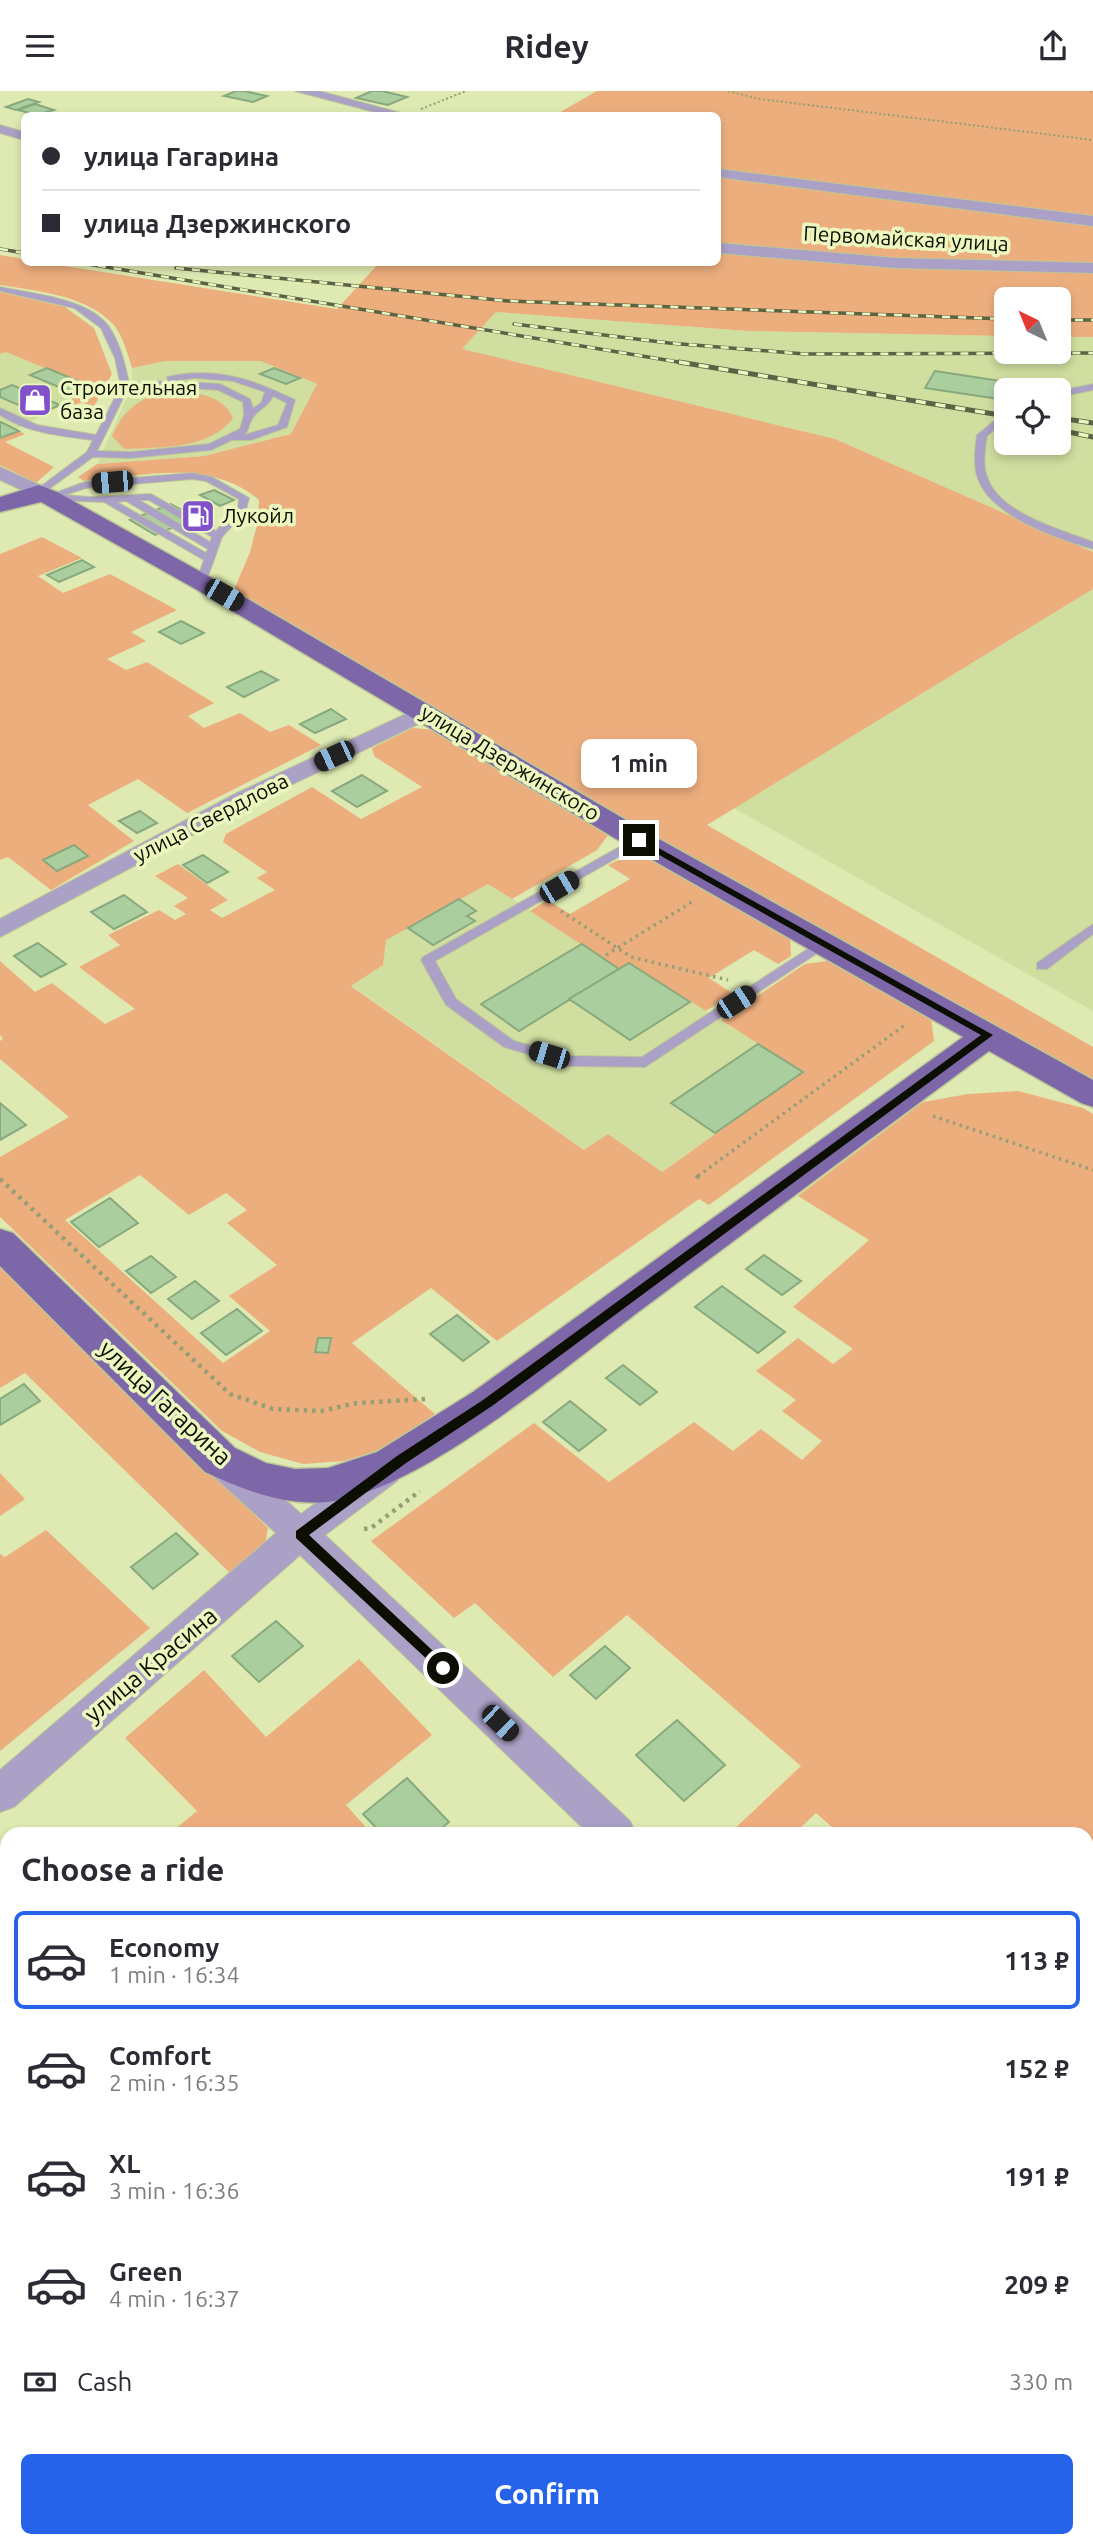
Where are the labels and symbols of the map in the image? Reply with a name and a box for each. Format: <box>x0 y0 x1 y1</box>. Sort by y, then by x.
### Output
street label: Первомайская улица <box>803 221 1009 255</box>
north arrow <box>994 287 1071 364</box>
place label: Строительная база <box>60 375 197 423</box>
shop icon: Строительная база <box>16 381 54 419</box>
car <box>91 470 134 494</box>
fuel station icon: Лукойл <box>179 497 217 535</box>
place label: Лукойл <box>222 503 294 527</box>
car <box>201 575 248 615</box>
street label: улица Дзержинского <box>417 699 604 825</box>
car <box>311 738 358 774</box>
callout: 1 min <box>581 739 697 787</box>
street label: улица Свердлова <box>129 768 292 866</box>
route end <box>623 824 655 856</box>
car <box>536 867 583 907</box>
car <box>713 982 760 1022</box>
car <box>526 1039 573 1071</box>
street label: улица Гагарина <box>94 1335 237 1470</box>
street label: улица Красина <box>79 1602 222 1728</box>
route start <box>427 1652 459 1684</box>
car <box>478 1701 523 1745</box>

